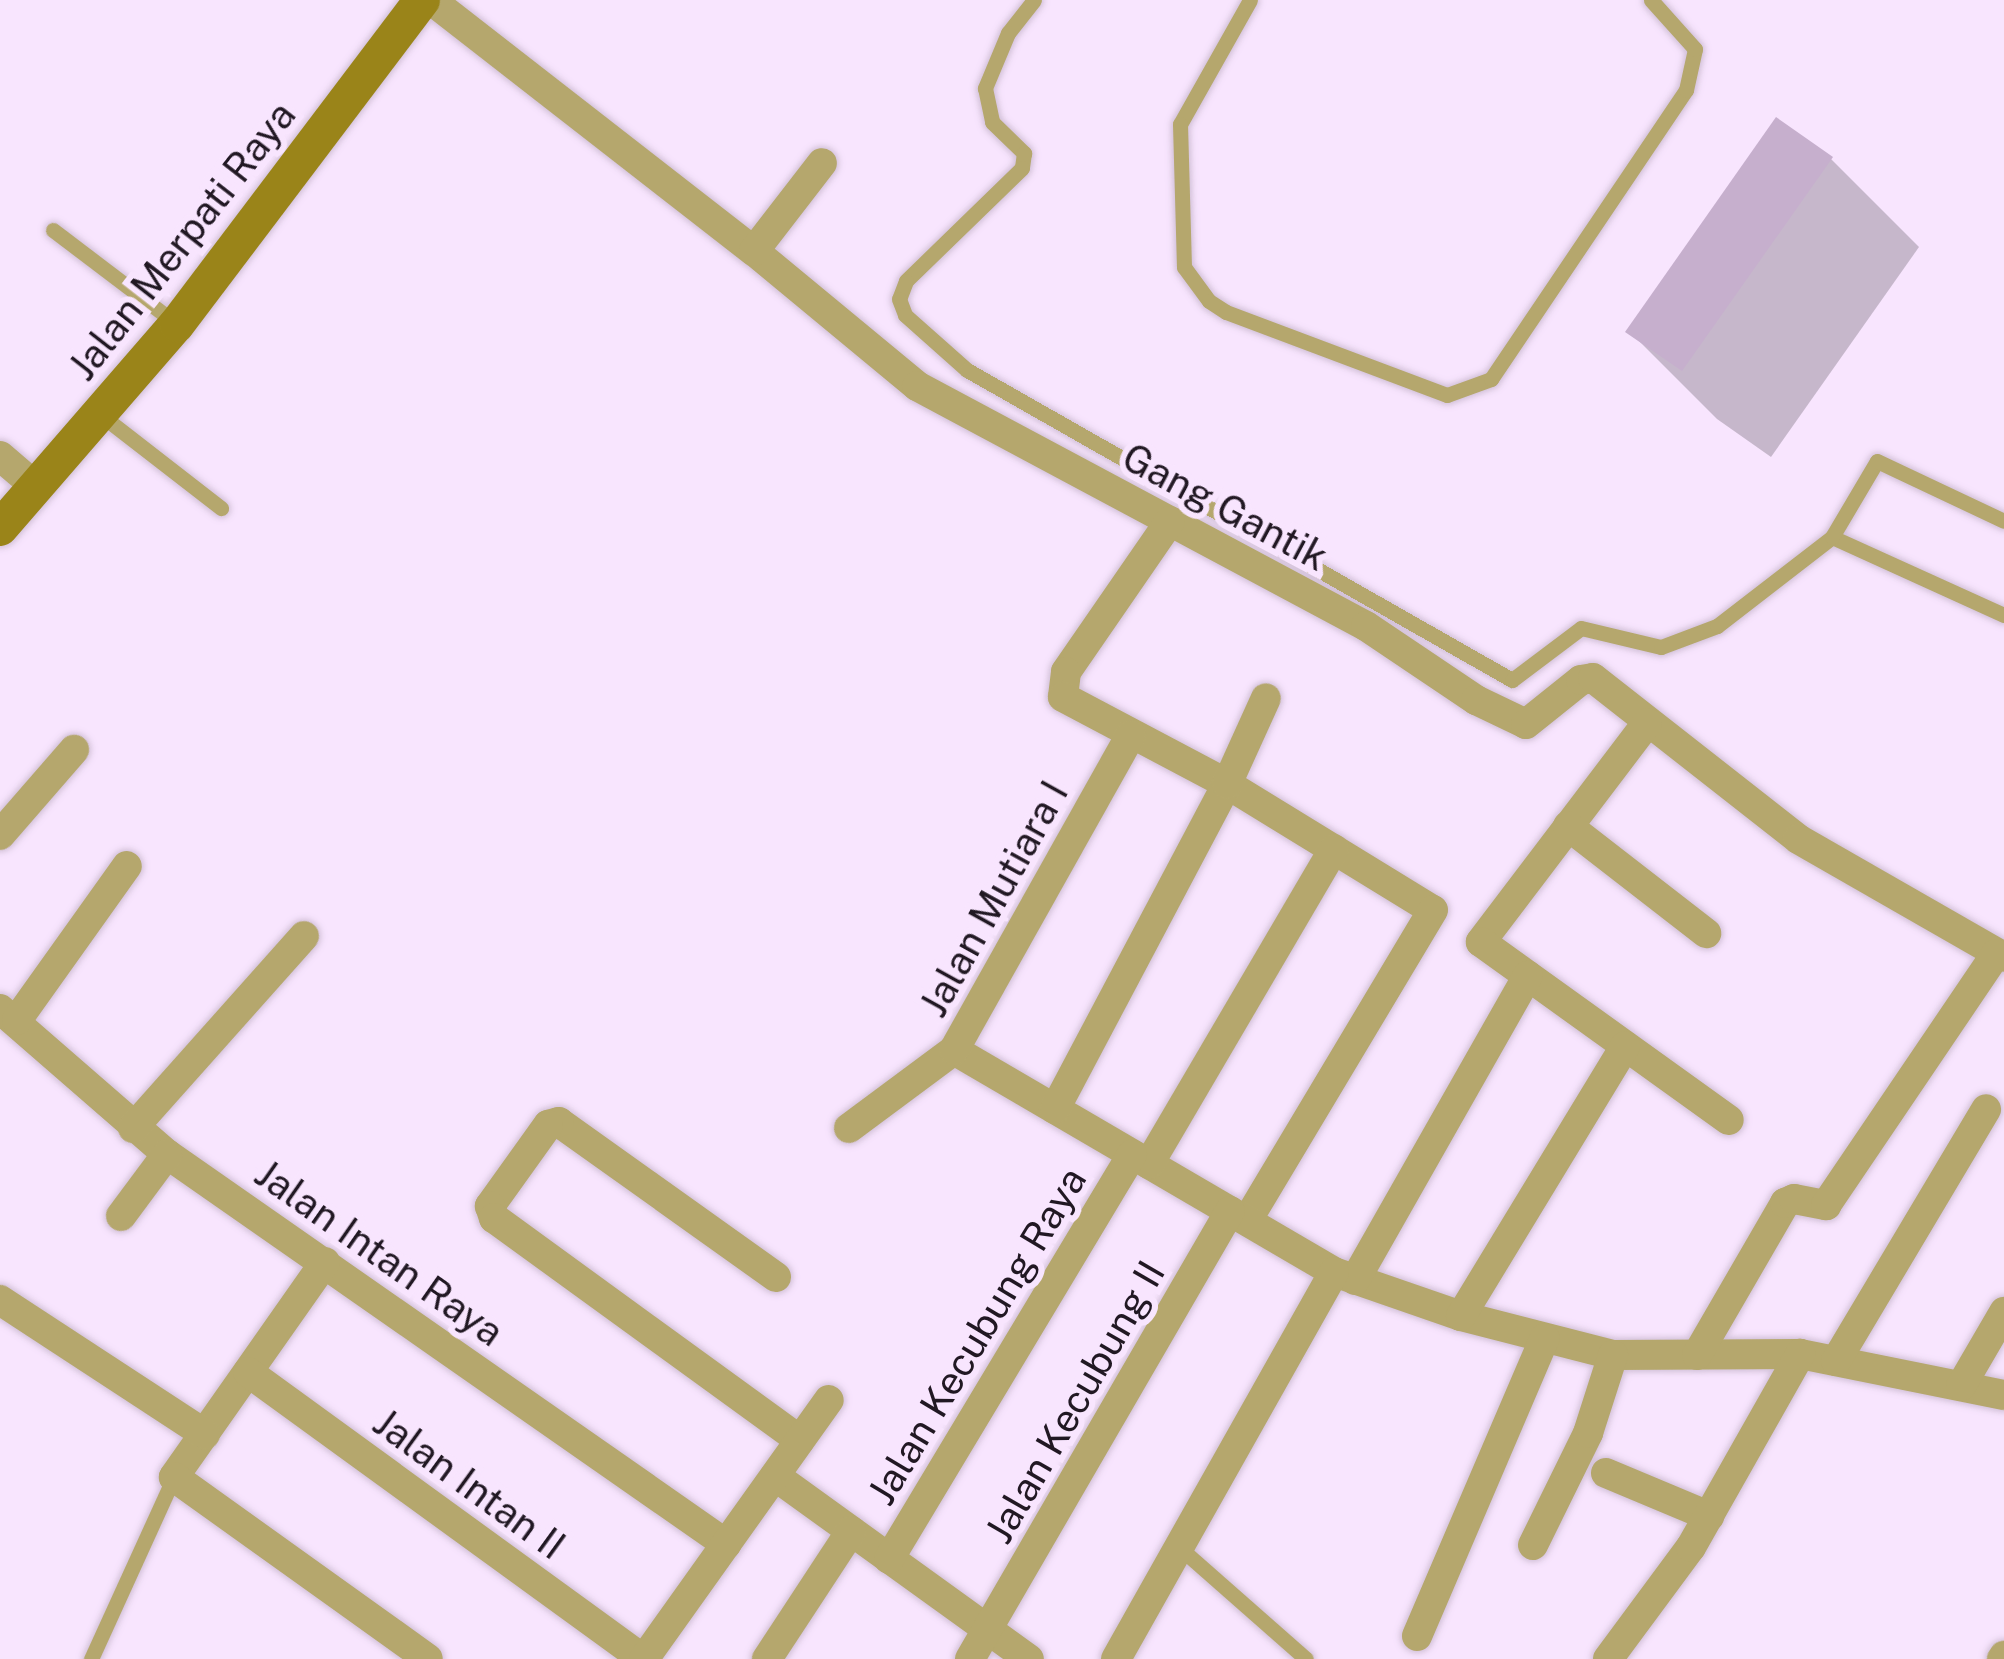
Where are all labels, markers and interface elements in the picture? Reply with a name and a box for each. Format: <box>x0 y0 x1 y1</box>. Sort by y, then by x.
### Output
street label: Jalan Merpati Raya <box>59 92 305 390</box>
street label: Gang Gantik <box>1115 433 1335 581</box>
street label: Jalan Mutiara I <box>910 773 1078 1025</box>
street label: Jalan Intan Raya <box>246 1150 512 1356</box>
street label: Jalan Kecubung Raya <box>858 1159 1096 1513</box>
street label: Jalan Kecubung II <box>975 1253 1175 1551</box>
street label: Jalan Intan II <box>364 1399 574 1569</box>

